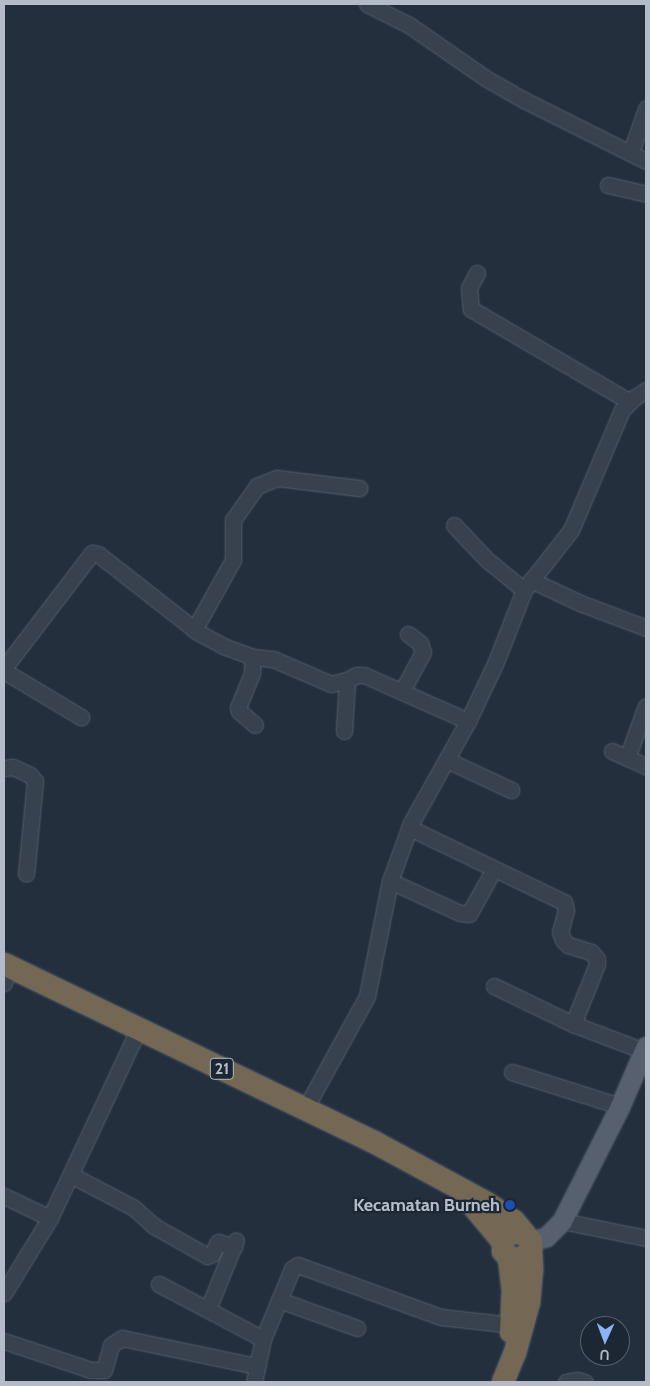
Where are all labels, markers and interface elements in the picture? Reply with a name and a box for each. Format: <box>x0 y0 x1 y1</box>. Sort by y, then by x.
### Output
road number: 21 <box>210 1056 234 1082</box>
place label: Kecamatan Burneh <box>353 1194 500 1216</box>
marker: Kecamatan Burneh <box>504 1199 516 1211</box>
north arrow <box>580 1316 630 1366</box>
text: U <box>599 1346 610 1364</box>

